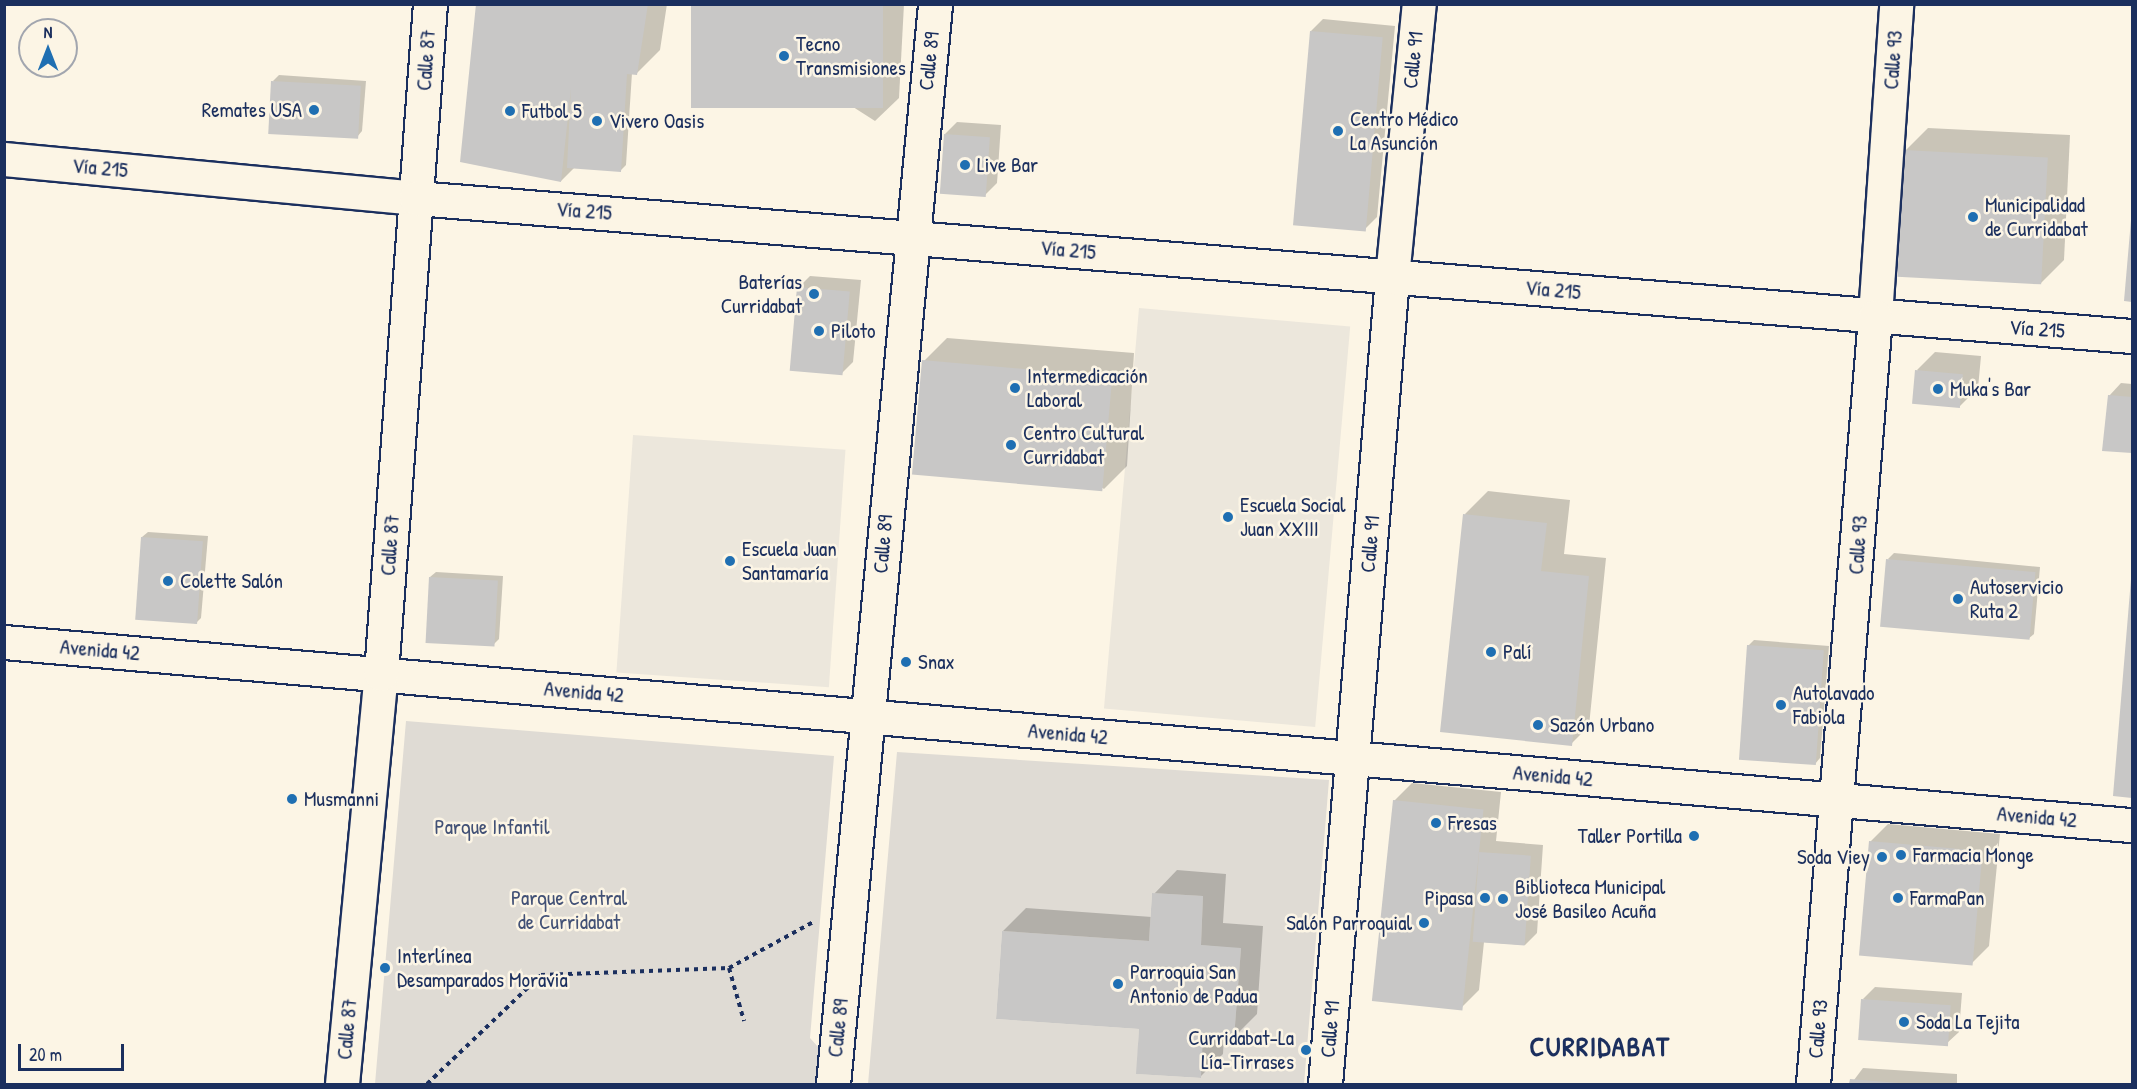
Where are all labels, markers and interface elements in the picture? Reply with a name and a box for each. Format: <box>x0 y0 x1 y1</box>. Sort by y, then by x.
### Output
north arrow <box>18 18 78 78</box>
text: N <box>44 21 52 43</box>
street label: Calle 87 <box>411 28 441 92</box>
street label: Calle 89 <box>913 30 945 92</box>
street label: Calle 91 <box>1397 30 1429 90</box>
street label: Calle 93 <box>1878 30 1908 90</box>
place label: Tecno Transmisiones <box>796 31 906 81</box>
marker: Tecno Transmisiones <box>777 49 791 63</box>
place label: Remates USA <box>202 97 302 123</box>
place label: Futbol 5 <box>522 98 582 124</box>
marker: Remates USA <box>307 103 321 117</box>
marker: Futbol 5 <box>503 104 517 118</box>
place label: Centro Médico La Asunción <box>1350 106 1458 156</box>
place label: Vivero Oasis <box>609 108 704 134</box>
marker: Vivero Oasis <box>590 114 604 128</box>
marker: Centro Médico La Asunción <box>1331 124 1345 138</box>
place label: Live Bar <box>977 152 1038 178</box>
street label: Vía 215 <box>71 153 129 183</box>
marker: Live Bar <box>958 158 972 172</box>
place label: Municipalidad de Curridabat <box>1985 192 2088 242</box>
street label: Vía 215 <box>555 196 613 226</box>
marker: Municipalidad de Curridabat <box>1966 210 1980 224</box>
street label: Vía 215 <box>1039 235 1097 265</box>
place label: Baterías Curridabat <box>721 269 802 319</box>
street label: Vía 215 <box>1524 275 1582 305</box>
marker: Baterías Curridabat <box>807 287 821 301</box>
street label: Vía 215 <box>2008 314 2066 344</box>
place label: Piloto <box>831 318 876 344</box>
marker: Piloto <box>812 324 826 338</box>
place label: Intermedicación Laboral <box>1027 363 1148 413</box>
place label: Muka's Bar <box>1950 376 2031 402</box>
marker: Intermedicación Laboral <box>1008 381 1022 395</box>
marker: Muka's Bar <box>1931 382 1945 396</box>
place label: Centro Cultural Curridabat <box>1023 420 1144 470</box>
marker: Centro Cultural Curridabat <box>1004 438 1018 452</box>
place label: Escuela Social Juan XXIII <box>1240 492 1346 542</box>
marker: Escuela Social Juan XXIII <box>1221 510 1235 524</box>
street label: Calle 87 <box>375 513 405 577</box>
street label: Calle 89 <box>868 514 898 574</box>
street label: Calle 91 <box>1355 514 1385 574</box>
street label: Calle 93 <box>1843 515 1873 575</box>
place label: Escuela Juan Santamaría <box>742 536 837 586</box>
marker: Escuela Juan Santamaría <box>723 554 737 568</box>
place label: Colette Salón <box>180 568 283 594</box>
marker: Colette Salón <box>161 574 175 588</box>
place label: Autoservicio Ruta 2 <box>1970 574 2063 624</box>
marker: Autoservicio Ruta 2 <box>1951 592 1965 606</box>
street label: Avenida 42 <box>59 634 141 666</box>
place label: Palí <box>1503 639 1532 665</box>
marker: Palí <box>1484 645 1498 659</box>
place label: Snax <box>918 649 955 675</box>
marker: Snax <box>899 655 913 669</box>
street label: Avenida 42 <box>543 676 625 708</box>
place label: Autolavado Fabiola <box>1793 680 1874 730</box>
marker: Autolavado Fabiola <box>1774 698 1788 712</box>
place label: Sazón Urbano <box>1550 712 1654 738</box>
street label: Avenida 42 <box>1027 718 1109 750</box>
marker: Sazón Urbano <box>1531 718 1545 732</box>
street label: Avenida 42 <box>1512 760 1594 792</box>
place label: Musmanni <box>304 786 379 812</box>
marker: Musmanni <box>285 792 299 806</box>
street label: Avenida 42 <box>1996 801 2078 833</box>
place label: Fresas <box>1448 810 1497 836</box>
park label: Parque Infantil <box>435 814 549 840</box>
marker: Fresas <box>1429 816 1443 830</box>
place label: Taller Portilla <box>1578 823 1682 849</box>
marker: Taller Portilla <box>1687 829 1701 843</box>
place label: Farmacia Monge <box>1913 842 2034 868</box>
place label: Soda Viey <box>1797 844 1870 870</box>
marker: Farmacia Monge <box>1894 848 1908 862</box>
marker: Soda Viey <box>1875 850 1889 864</box>
place label: Biblioteca Municipal José Basileo Acuña <box>1515 874 1665 924</box>
park label: Parque Central de Curridabat <box>511 885 627 935</box>
place label: Pipasa <box>1425 885 1473 911</box>
place label: FarmaPan <box>1910 885 1985 911</box>
marker: Pipasa <box>1478 891 1492 905</box>
marker: FarmaPan <box>1891 891 1905 905</box>
marker: Biblioteca Municipal José Basileo Acuña <box>1496 892 1510 906</box>
place label: Salón Parroquial <box>1286 910 1412 936</box>
marker: Salón Parroquial <box>1417 916 1431 930</box>
place label: Interlínea Desamparados Moravia <box>397 943 568 993</box>
place label: Parroquia San Antonio de Padua <box>1130 959 1257 1009</box>
marker: Interlínea Desamparados Moravia <box>378 961 392 975</box>
marker: Parroquia San Antonio de Padua <box>1111 977 1125 991</box>
street label: Calle 87 <box>332 997 362 1061</box>
street label: Calle 89 <box>822 997 854 1059</box>
street label: Calle 93 <box>1803 998 1833 1060</box>
street label: Calle 91 <box>1315 999 1345 1059</box>
place label: Soda La Tejita <box>1916 1009 2020 1035</box>
marker: Soda La Tejita <box>1897 1015 1911 1029</box>
place label: Curridabat-La Lía-Tirrases <box>1188 1025 1294 1075</box>
district label: CURRIDABAT <box>1529 1031 1671 1063</box>
scale bar <box>21 1032 128 1070</box>
text: 20 m <box>29 1042 62 1067</box>
marker: Curridabat-La Lía-Tirrases <box>1299 1043 1313 1057</box>

